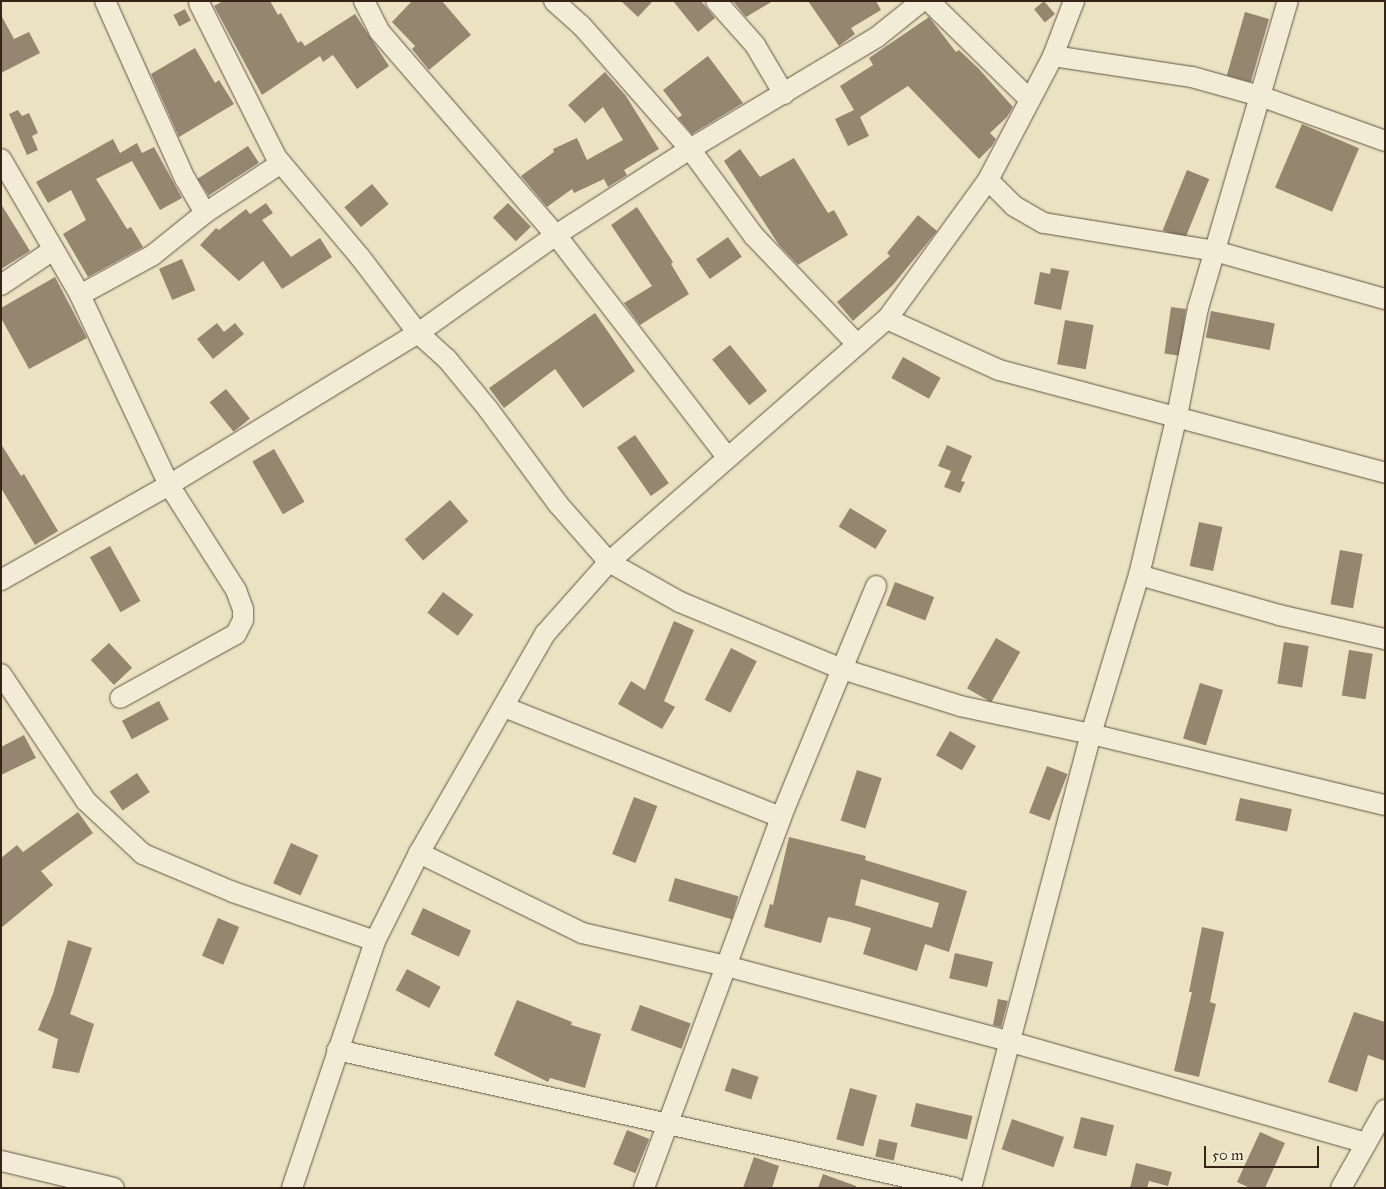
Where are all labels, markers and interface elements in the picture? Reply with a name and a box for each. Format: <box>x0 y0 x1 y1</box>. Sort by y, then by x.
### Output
scale bar <box>1206 1136 1321 1168</box>
text: 50 m <box>1212 1146 1244 1164</box>

